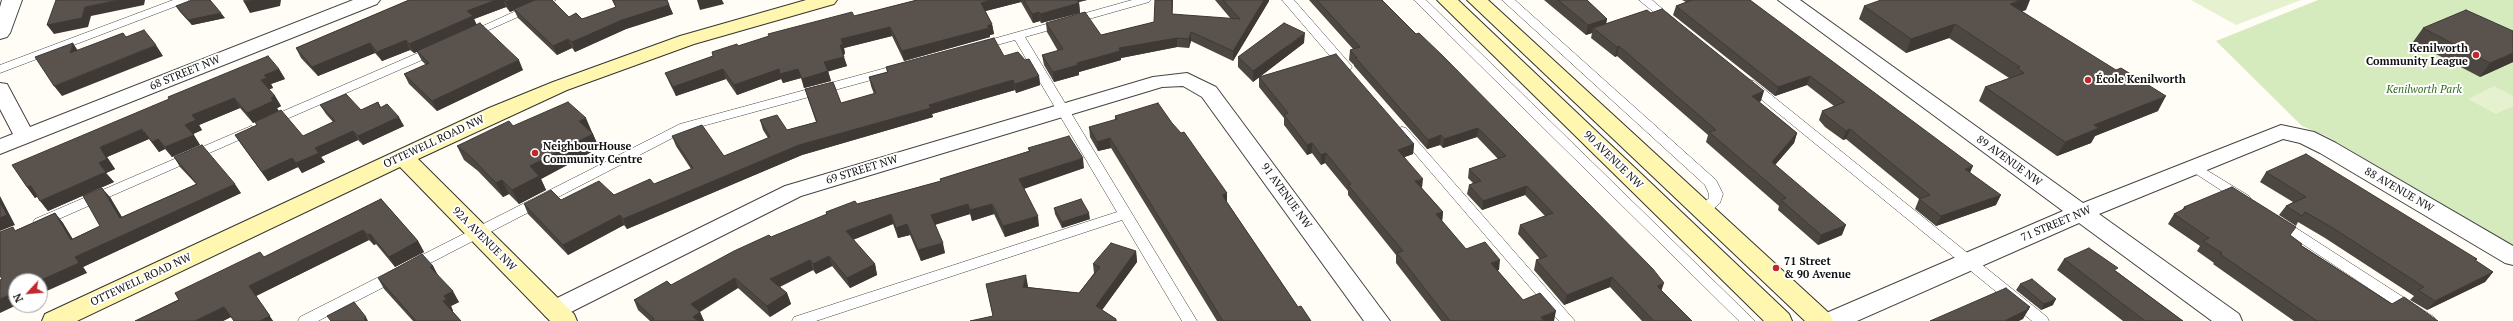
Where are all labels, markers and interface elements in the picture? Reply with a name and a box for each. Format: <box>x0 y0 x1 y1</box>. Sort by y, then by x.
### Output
place label: Kenilworth Community League <box>2366 42 2468 68</box>
marker: Kenilworth Community League <box>2471 50 2481 60</box>
street label: 68 STREET NW <box>148 53 222 93</box>
place label: École Kenilworth <box>2096 73 2186 87</box>
marker: École Kenilworth <box>2083 75 2093 85</box>
park label: Kenilworth Park <box>2386 83 2462 97</box>
street label: OTTEWELL ROAD NW <box>381 113 487 171</box>
street label: 90 AVENUE NW <box>1581 128 1645 192</box>
street label: 89 AVENUE NW <box>1974 133 2044 189</box>
place label: NeighbourHouse Community Centre <box>543 140 642 166</box>
marker: NeighbourHouse Community Centre <box>530 148 540 158</box>
street label: 69 STREET NW <box>824 153 900 187</box>
street label: 91 AVENUE NW <box>1258 161 1314 231</box>
street label: 88 AVENUE NW <box>2362 165 2436 215</box>
street label: 71 STREET NW <box>2019 203 2093 245</box>
street label: 92A AVENUE NW <box>449 204 519 274</box>
street label: OTTEWELL ROAD NW <box>88 251 194 309</box>
place label: 71 Street & 90 Avenue <box>1784 255 1851 281</box>
marker: 71 Street & 90 Avenue <box>1771 263 1781 273</box>
north arrow <box>8 273 48 313</box>
text: N <box>10 291 26 305</box>

